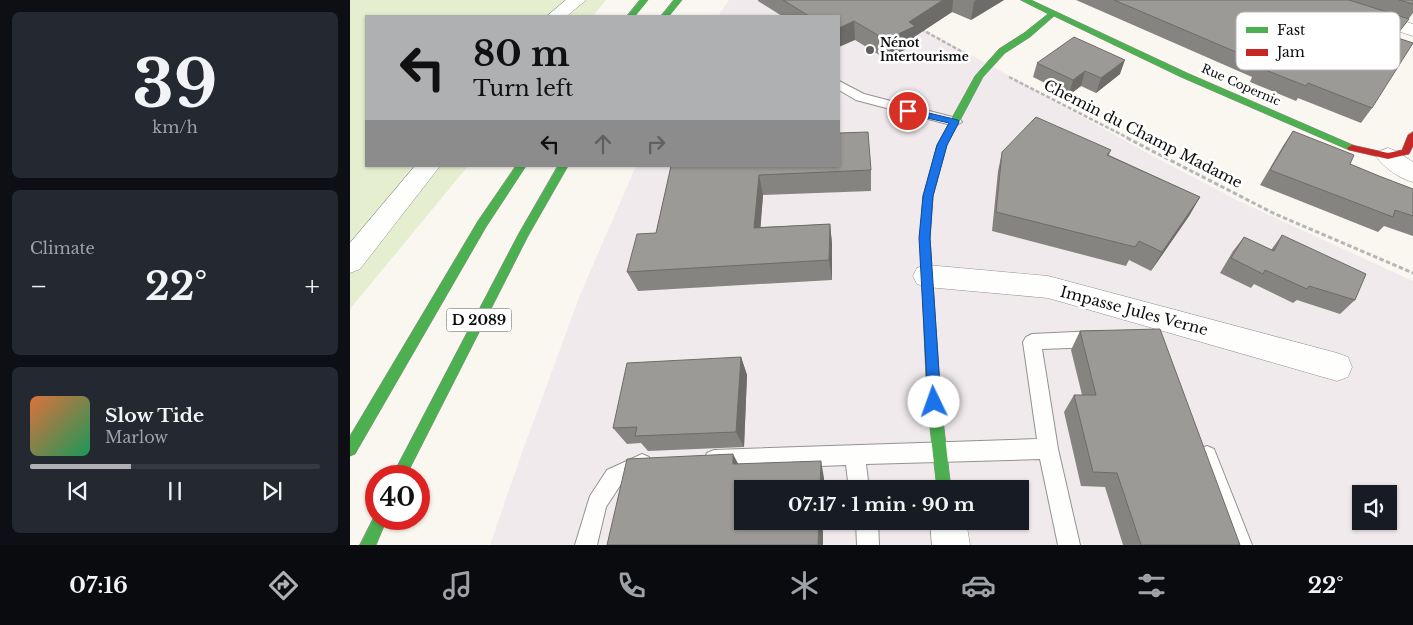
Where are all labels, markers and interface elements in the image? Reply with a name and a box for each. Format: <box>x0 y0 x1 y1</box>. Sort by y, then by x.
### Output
legend <box>1236 12 1400 70</box>
text: Fast <box>1277 21 1306 39</box>
text: 80 m <box>473 32 570 75</box>
icon: left <box>390 35 455 100</box>
place label: Nénot Intertourisme <box>880 35 969 64</box>
text: Jam <box>1275 43 1305 61</box>
text: 39 <box>132 44 218 125</box>
marker: Nénot Intertourisme <box>864 44 876 56</box>
street label: Rue Copernic <box>1199 60 1284 109</box>
text: Turn left <box>473 75 573 102</box>
street label: Chemin du Champ Madame <box>1041 75 1246 192</box>
pin <box>887 90 929 132</box>
icon: arrive <box>894 97 922 125</box>
text: km/h <box>152 117 198 137</box>
icon: left <box>536 130 564 158</box>
icon: ahead <box>589 130 617 158</box>
icon: right <box>642 130 670 158</box>
text: Climate <box>30 238 95 258</box>
text: 22° <box>145 263 207 310</box>
text: − <box>30 269 48 304</box>
text: + <box>305 269 320 304</box>
street label: Impasse Jules Verne <box>1058 282 1210 339</box>
road number: D 2089 <box>446 308 512 332</box>
position arrow <box>907 375 959 427</box>
text: Slow Tide <box>105 404 204 427</box>
text: Marlow <box>105 427 168 447</box>
speed limit sign: 40 <box>365 465 430 530</box>
icon: previous <box>64 477 92 505</box>
icon: pause <box>161 477 189 505</box>
icon: next <box>258 477 286 505</box>
map controls <box>1352 485 1397 530</box>
button: sound <box>1352 485 1397 530</box>
text: 07:17 · 1 min · 90 m <box>788 493 975 516</box>
icon: directions <box>266 568 301 603</box>
icon: music <box>440 568 475 603</box>
icon: phone <box>614 568 649 603</box>
icon: climate <box>787 568 822 603</box>
icon: car <box>961 568 996 603</box>
icon: filters <box>1134 568 1169 603</box>
text: 07:16 <box>69 572 128 599</box>
text: 22° <box>1308 572 1344 599</box>

